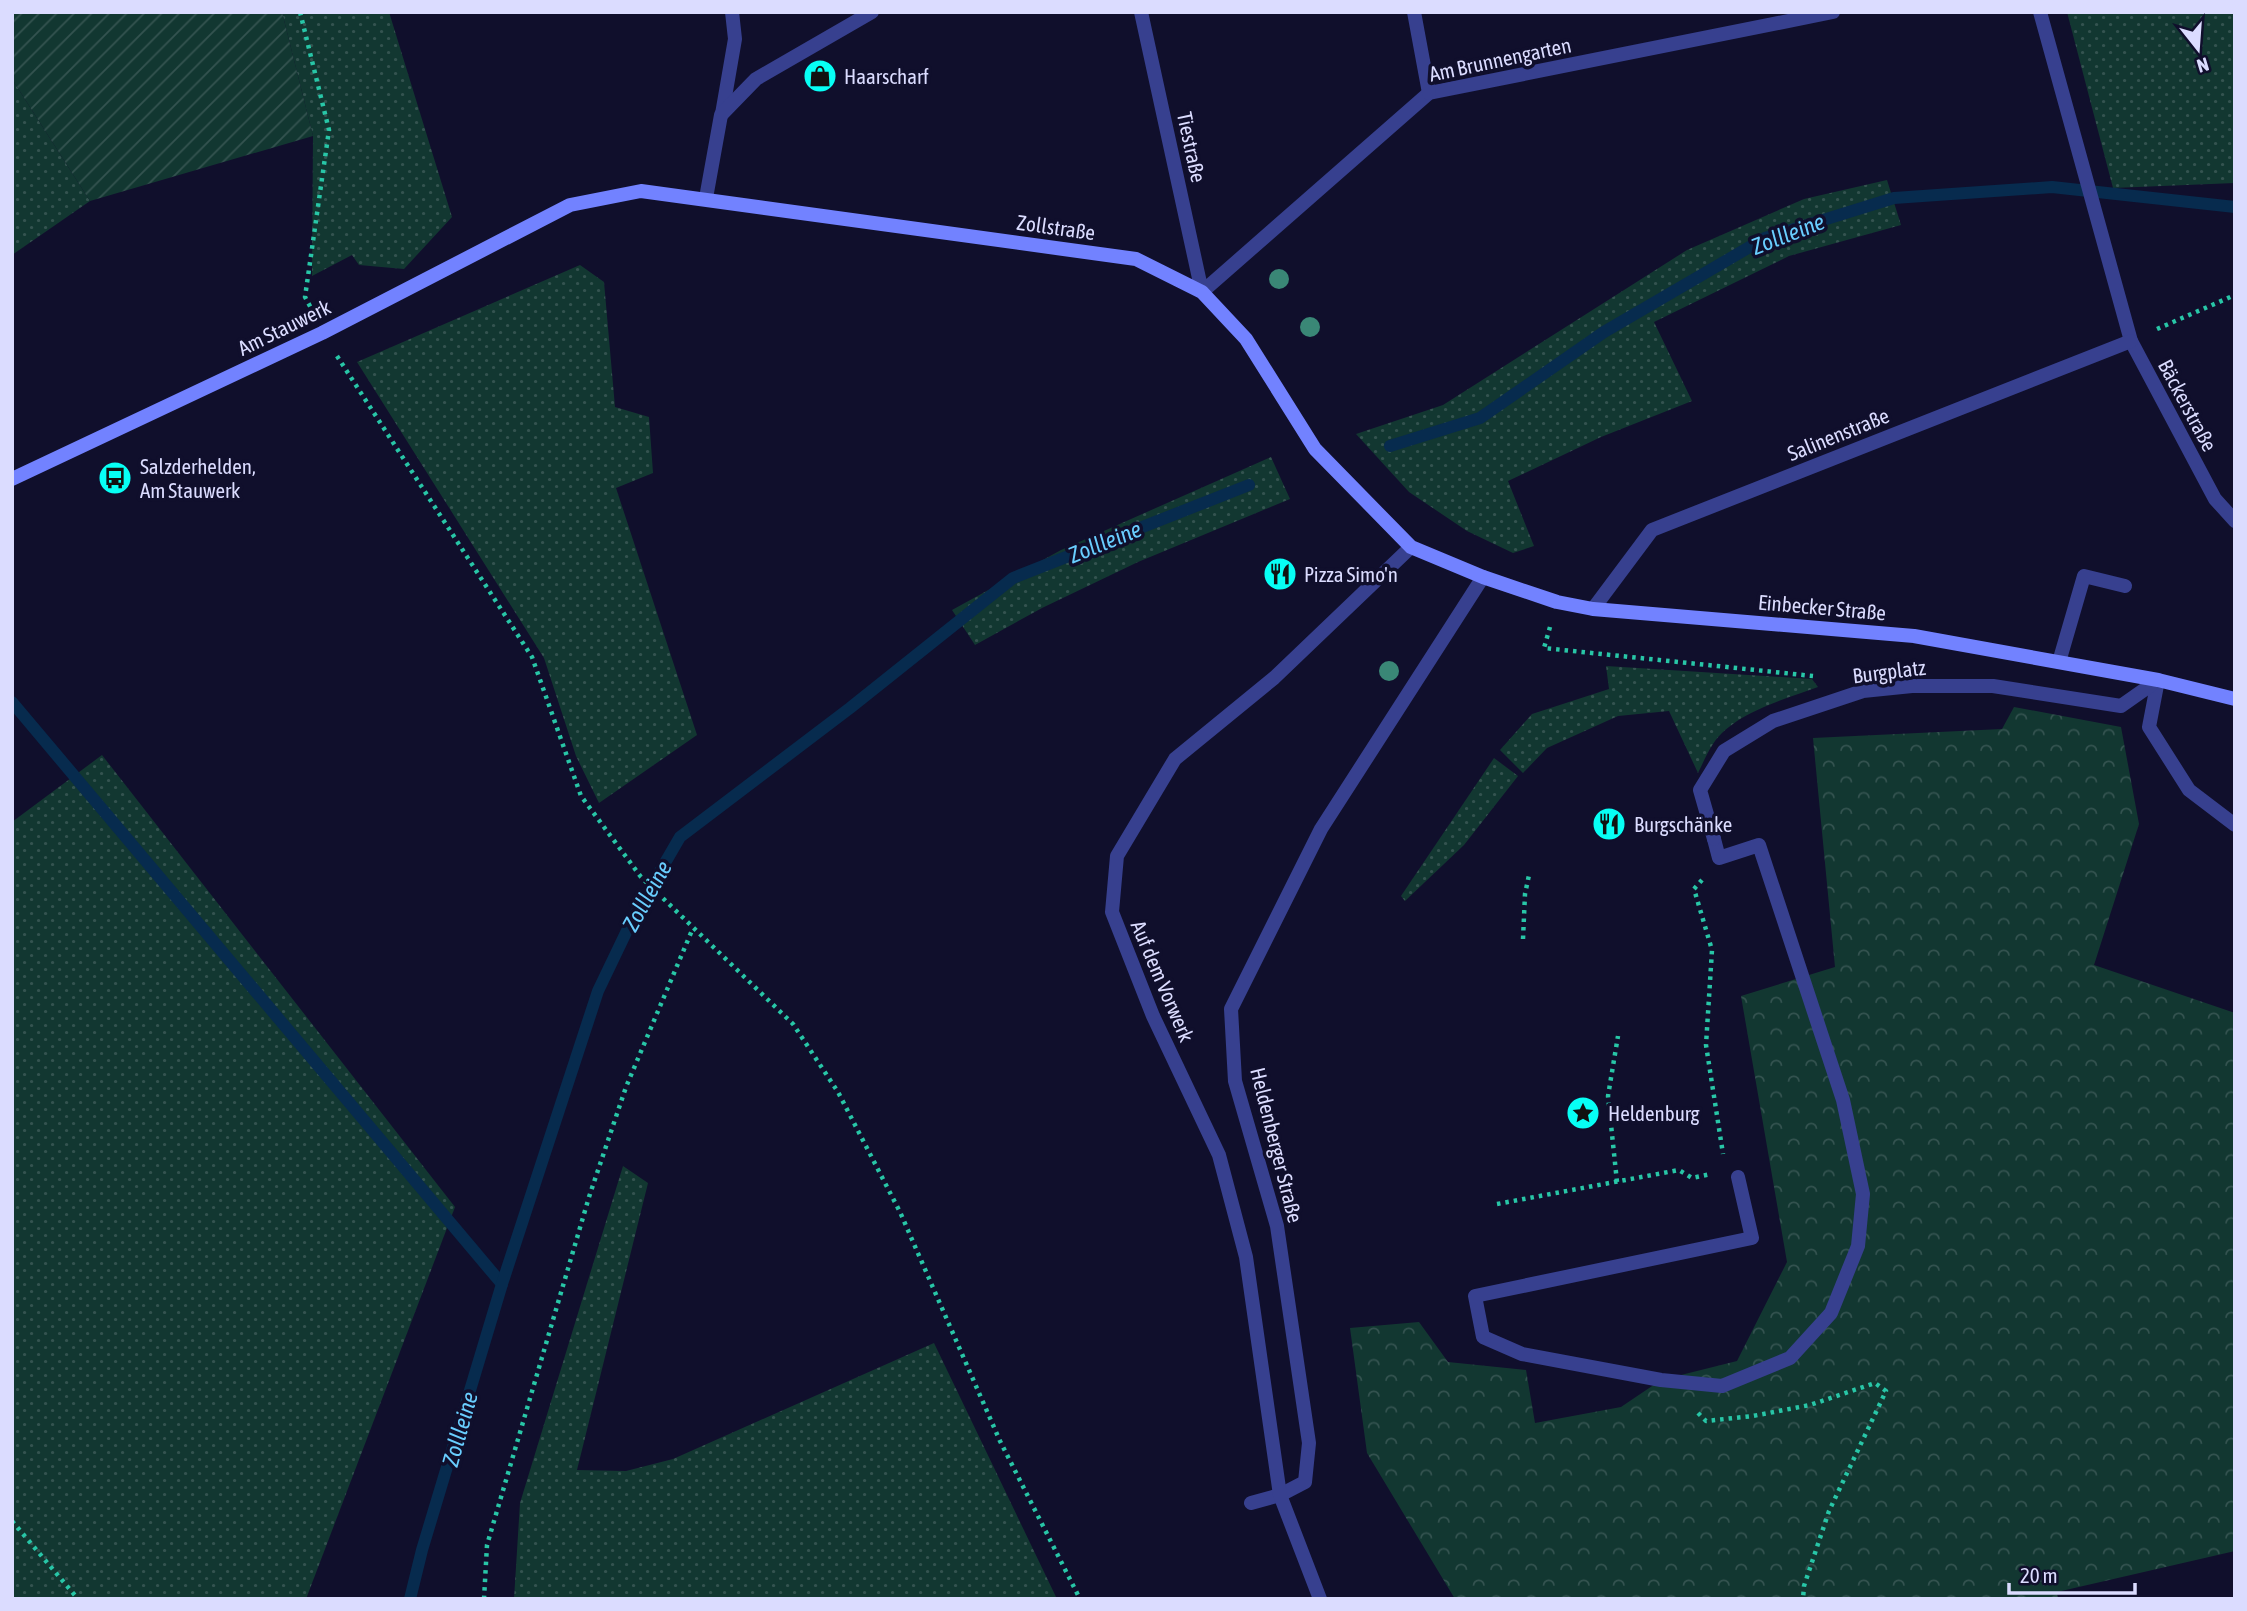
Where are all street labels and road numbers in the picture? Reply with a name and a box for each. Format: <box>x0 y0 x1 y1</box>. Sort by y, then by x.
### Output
street label: Am Brunnengarten <box>1427 32 1573 86</box>
street label: Tiestraße <box>1173 109 1211 185</box>
street label: Zollstraße <box>1015 210 1097 244</box>
street label: Am Stauwerk <box>234 294 334 360</box>
street label: Bäckerstraße <box>2154 355 2222 455</box>
street label: Salinenstraße <box>1784 403 1892 465</box>
street label: Einbecker Straße <box>1757 589 1887 625</box>
street label: Burgplatz <box>1851 655 1927 687</box>
street label: Auf dem Vorwerk <box>1127 917 1199 1045</box>
street label: Heldenberger Straße <box>1246 1065 1308 1225</box>

